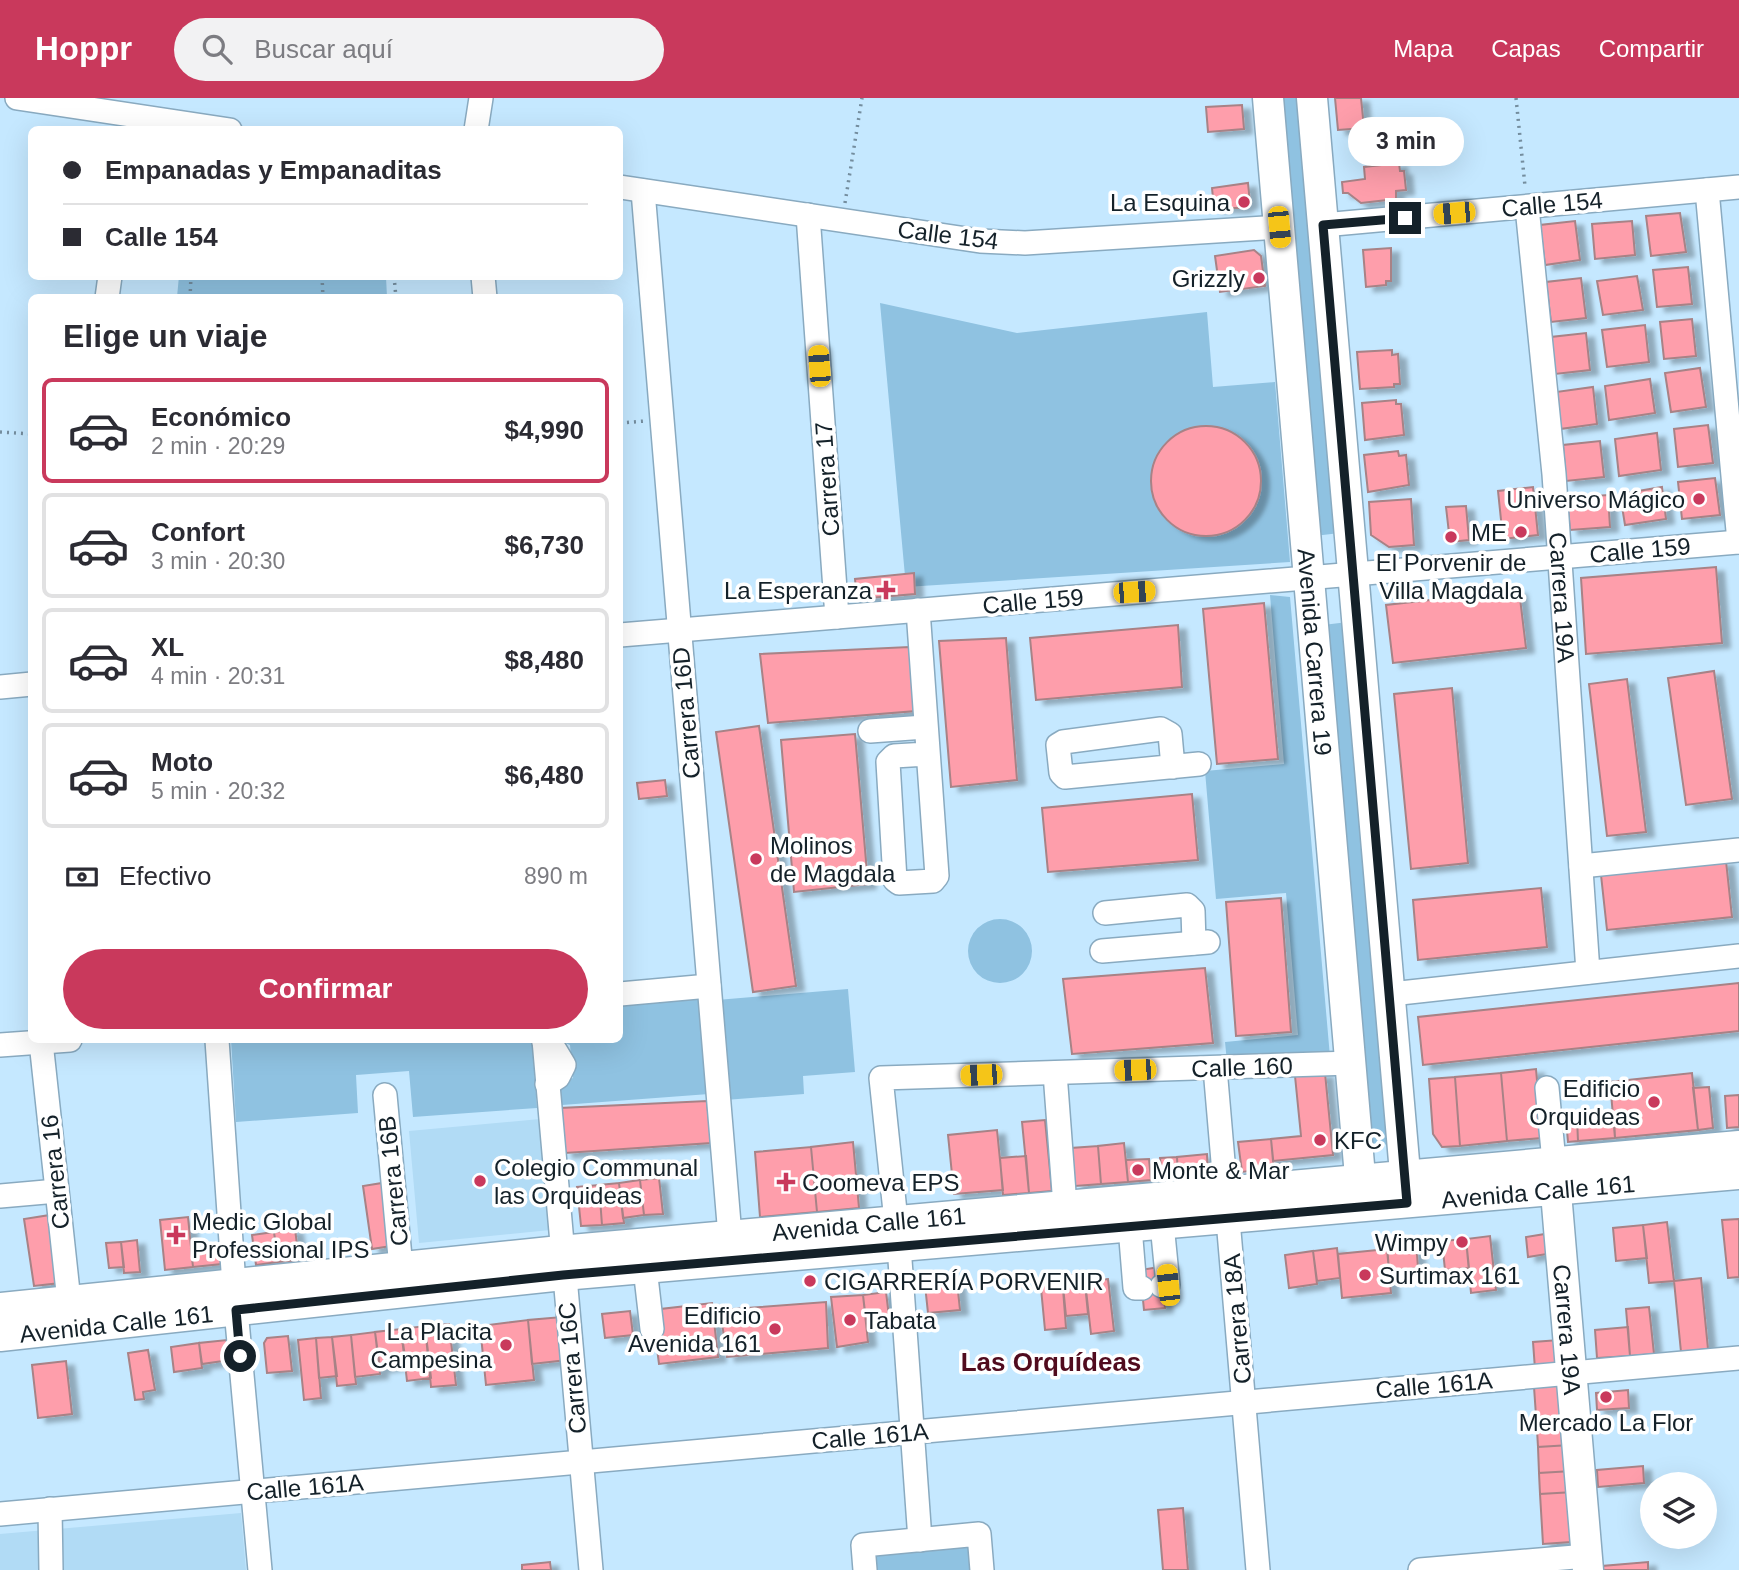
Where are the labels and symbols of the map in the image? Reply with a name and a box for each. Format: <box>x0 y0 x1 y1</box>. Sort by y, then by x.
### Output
callout: 3 min <box>1347 116 1463 166</box>
street label: Calle 154 <box>1500 186 1604 222</box>
place label: La Esquina <box>1110 189 1231 216</box>
marker: La Esquina <box>1236 194 1252 210</box>
car <box>1433 201 1476 225</box>
route end <box>1389 202 1421 234</box>
car <box>1267 205 1292 249</box>
street label: Calle 154 <box>896 215 1000 255</box>
place label: Grizzly <box>1172 265 1245 292</box>
marker: Grizzly <box>1251 270 1267 286</box>
car <box>808 344 831 388</box>
street label: Carrera 17 <box>810 421 844 537</box>
place label: Universo Mágico <box>1506 486 1685 513</box>
marker: Universo Mágico <box>1691 491 1707 507</box>
place label: ME <box>1471 519 1507 546</box>
marker: ME <box>1513 524 1529 540</box>
marker: El Porvenir de Villa Magdala <box>1443 529 1459 545</box>
street label: Carrera 19A <box>1544 531 1580 664</box>
street label: Calle 159 <box>1588 532 1692 568</box>
street label: Avenida Carrera 19 <box>1293 547 1338 757</box>
place label: El Porvenir de Villa Magdala <box>1376 549 1526 604</box>
place label: La Esperanza <box>724 577 873 604</box>
car <box>1113 580 1156 604</box>
marker: La Esperanza <box>878 582 894 598</box>
street label: Calle 159 <box>981 583 1085 619</box>
street label: Carrera 16D <box>667 646 705 780</box>
place label: Molinos de Magdala <box>770 832 896 887</box>
marker: Molinos de Magdala <box>748 851 764 867</box>
street label: Calle 160 <box>1191 1052 1293 1082</box>
car <box>1114 1059 1157 1081</box>
car <box>960 1064 1003 1086</box>
place label: Edificio Orquideas <box>1529 1075 1640 1130</box>
marker: Edificio Orquideas <box>1646 1094 1662 1110</box>
street label: Carrera 16 <box>36 1114 74 1230</box>
street label: Carrera 16B <box>373 1115 413 1247</box>
place label: KFC <box>1334 1127 1382 1154</box>
marker: KFC <box>1312 1132 1328 1148</box>
place label: Colegio Communal las Orquideas <box>494 1154 698 1209</box>
place label: Monte & Mar <box>1152 1157 1289 1184</box>
marker: Monte & Mar <box>1130 1162 1146 1178</box>
place label: Coomeva EPS <box>802 1169 959 1196</box>
street label: Avenida Calle 161 <box>1440 1169 1636 1213</box>
marker: Coomeva EPS <box>776 1172 796 1192</box>
marker: Colegio Communal las Orquideas <box>472 1173 488 1189</box>
street label: Avenida Calle 161 <box>771 1201 967 1246</box>
place label: Medic Global Professional IPS <box>192 1208 369 1263</box>
marker: Medic Global Professional IPS <box>166 1225 186 1245</box>
place label: Wimpy <box>1375 1229 1448 1256</box>
marker: Wimpy <box>1454 1234 1470 1250</box>
street label: Carrera 18A <box>1218 1253 1256 1385</box>
place label: Surtimax 161 <box>1379 1262 1520 1289</box>
car <box>1156 1263 1181 1307</box>
street label: Carrera 19A <box>1549 1263 1587 1396</box>
marker: Surtimax 161 <box>1357 1267 1373 1283</box>
place label: CIGARRERÍA PORVENIR <box>824 1268 1104 1295</box>
marker: CIGARRERÍA PORVENIR <box>802 1273 818 1289</box>
street label: Avenida Calle 161 <box>18 1299 214 1347</box>
street label: Carrera 16C <box>553 1301 591 1435</box>
place label: Edificio Avenida 161 <box>628 1302 761 1357</box>
place label: Tabata <box>864 1307 937 1334</box>
marker: Tabata <box>842 1312 858 1328</box>
place label: La Placita Campesina <box>371 1318 493 1373</box>
marker: Edificio Avenida 161 <box>767 1321 783 1337</box>
marker: La Placita Campesina <box>498 1337 514 1353</box>
route start <box>224 1340 256 1372</box>
district label: Las Orquídeas <box>961 1347 1141 1377</box>
street label: Calle 161A <box>1374 1366 1494 1404</box>
marker: Mercado La Flor <box>1598 1389 1614 1405</box>
place label: Mercado La Flor <box>1519 1409 1693 1436</box>
street label: Calle 161A <box>810 1417 930 1455</box>
street label: Calle 161A <box>245 1468 365 1506</box>

